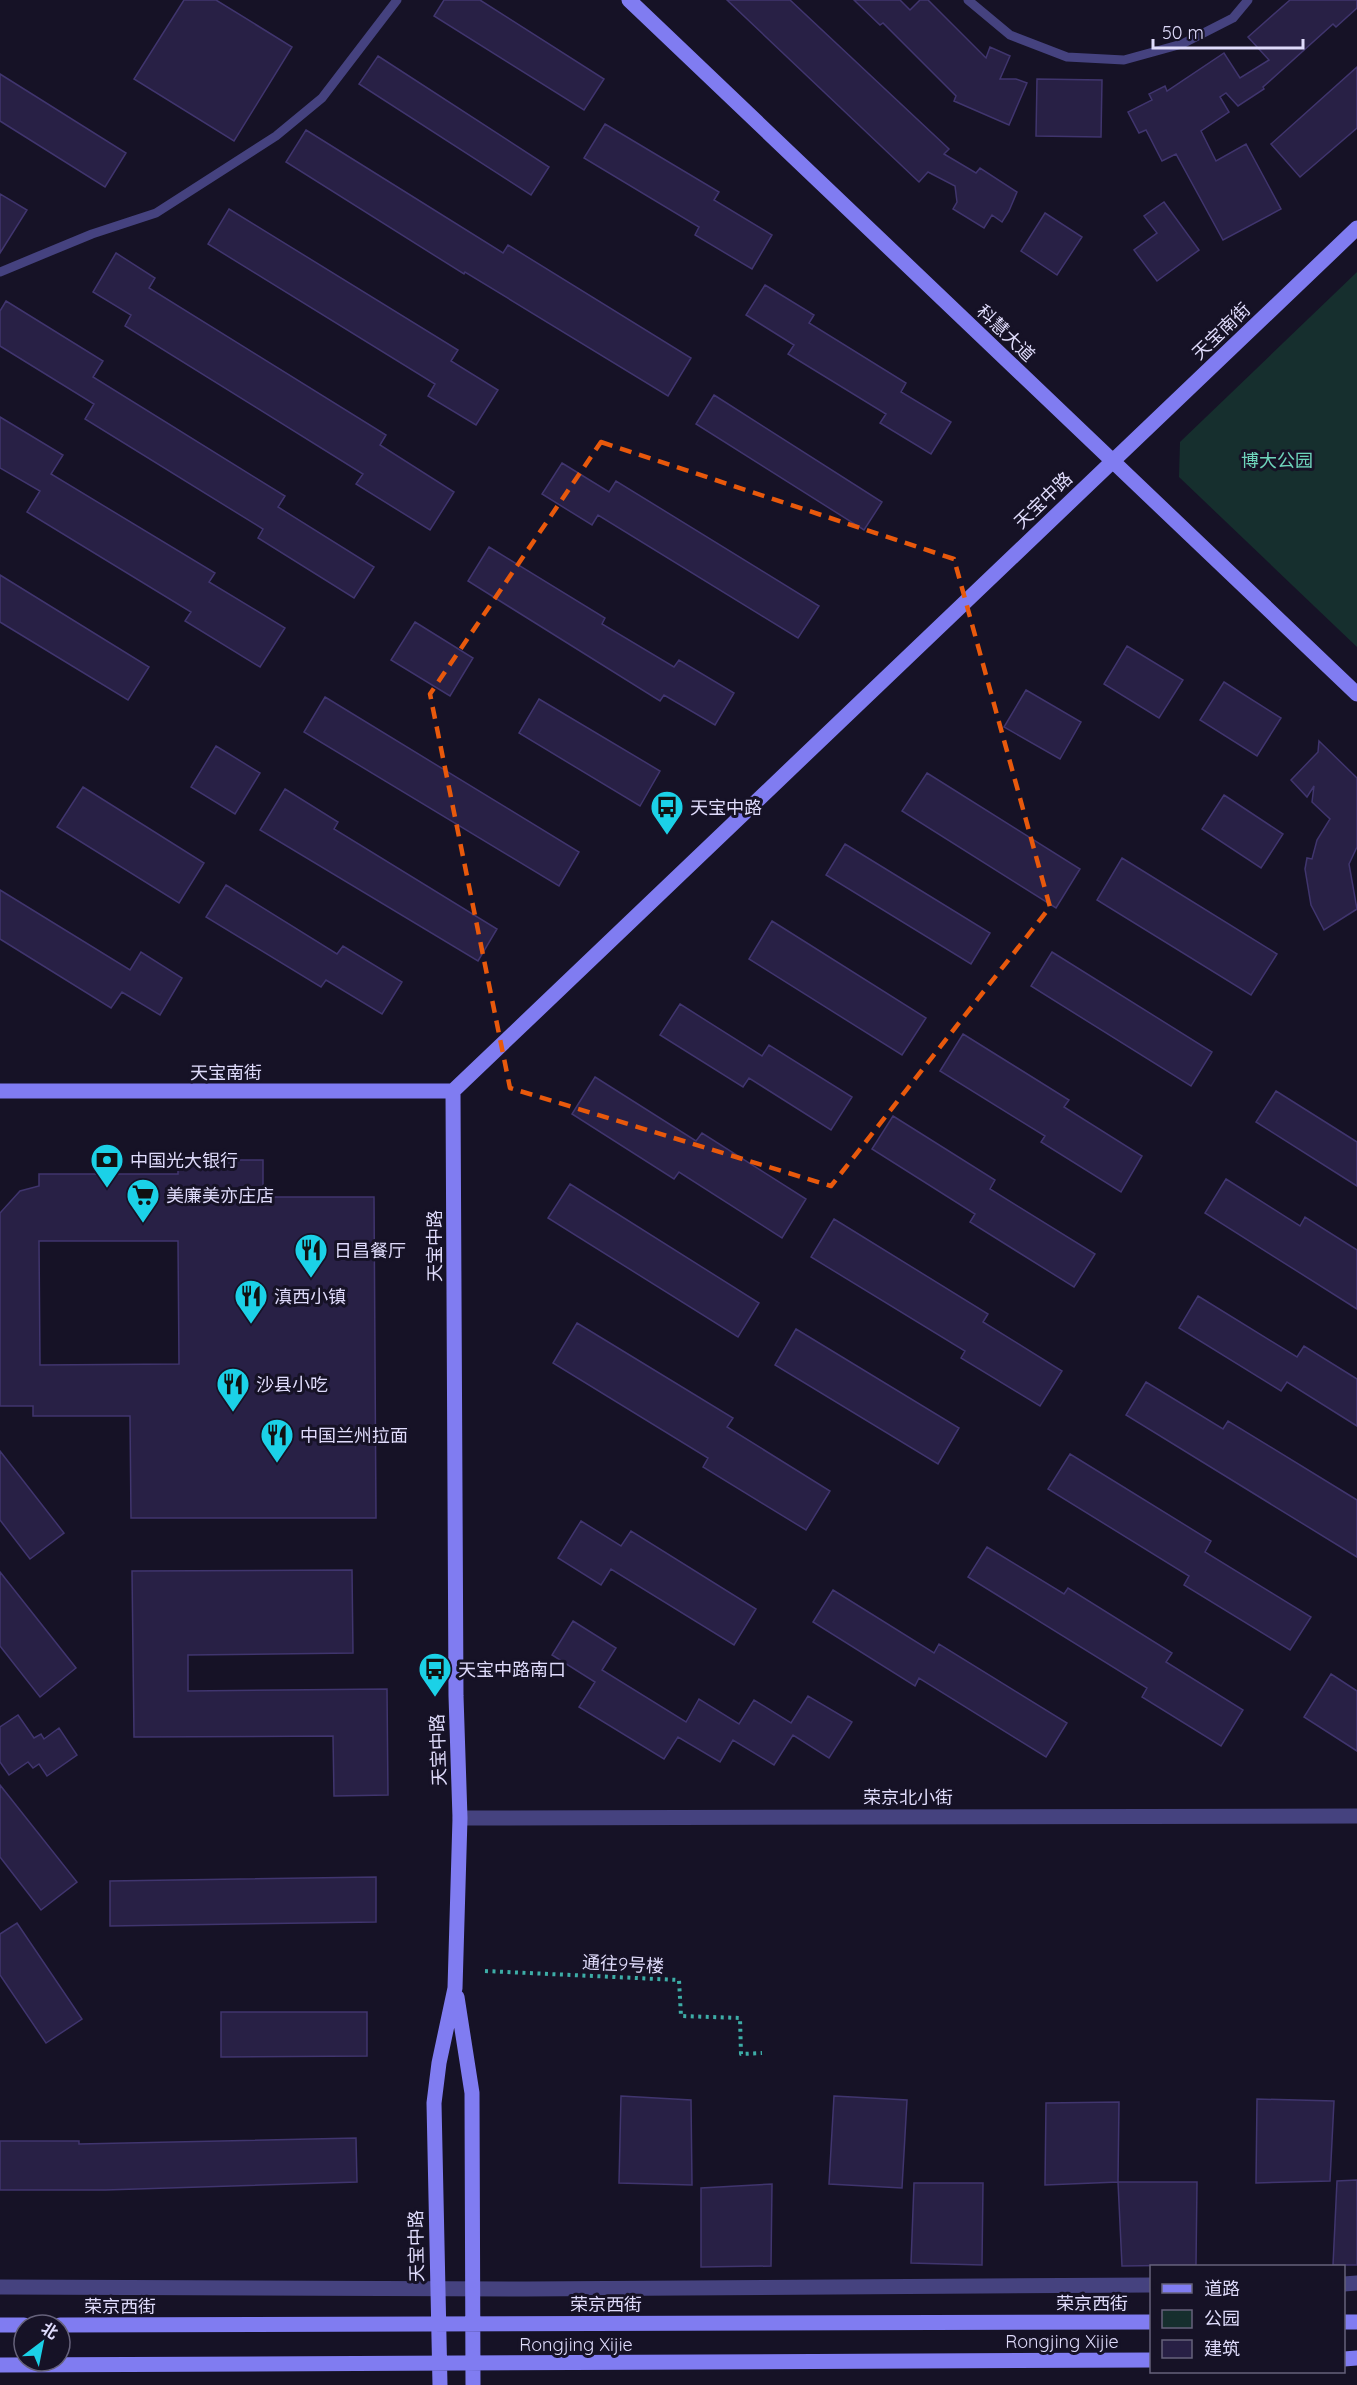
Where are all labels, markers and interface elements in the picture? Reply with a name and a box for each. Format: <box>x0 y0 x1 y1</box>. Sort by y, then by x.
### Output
scale bar <box>1153 12 1303 50</box>
text: 50 m <box>1162 21 1204 44</box>
street label: 天宝南街 <box>1187 298 1255 364</box>
street label: 科慧大道 <box>972 300 1040 366</box>
park label: 博大公园 <box>1241 449 1313 472</box>
street label: 天宝中路 <box>1009 467 1077 533</box>
bus stop icon: 天宝中路 <box>649 789 685 836</box>
place label: 天宝中路 <box>690 796 762 819</box>
street label: 天宝南街 <box>190 1061 262 1084</box>
bank icon: 中国光大银行 <box>89 1142 125 1189</box>
place label: 中国光大银行 <box>130 1149 238 1172</box>
supermarket icon: 美廉美亦庄店 <box>125 1177 161 1224</box>
place label: 美廉美亦庄店 <box>166 1184 274 1207</box>
street label: 天宝中路 <box>423 1210 446 1282</box>
restaurant icon: 日昌餐厅 <box>293 1232 329 1279</box>
place label: 日昌餐厅 <box>334 1239 406 1262</box>
restaurant icon: 滇西小镇 <box>233 1278 269 1325</box>
place label: 滇西小镇 <box>274 1285 346 1308</box>
restaurant icon: 沙县小吃 <box>215 1366 251 1413</box>
place label: 沙县小吃 <box>256 1373 328 1396</box>
restaurant icon: 中国兰州拉面 <box>259 1417 295 1464</box>
place label: 中国兰州拉面 <box>300 1424 408 1447</box>
bus stop icon: 天宝中路南口 <box>417 1651 453 1698</box>
place label: 天宝中路南口 <box>458 1658 566 1681</box>
street label: 天宝中路 <box>425 1714 451 1786</box>
street label: 荣京北小街 <box>863 1786 953 1809</box>
street label: 通往9号楼 <box>581 1950 665 1978</box>
street label: 天宝中路 <box>404 2210 428 2282</box>
legend <box>1150 2265 1345 2373</box>
text: 道路 <box>1204 2277 1240 2300</box>
street label: 荣京西街 <box>1056 2292 1128 2315</box>
street label: 荣京西街 <box>570 2293 642 2316</box>
street label: 荣京西街 <box>84 2295 156 2318</box>
text: 公园 <box>1204 2307 1240 2330</box>
north arrow <box>12 2313 72 2373</box>
text: 北 <box>38 2318 62 2343</box>
street label: Rongjing Xijie <box>1005 2330 1119 2353</box>
street label: Rongjing Xijie <box>519 2333 633 2356</box>
text: 建筑 <box>1204 2337 1240 2360</box>

